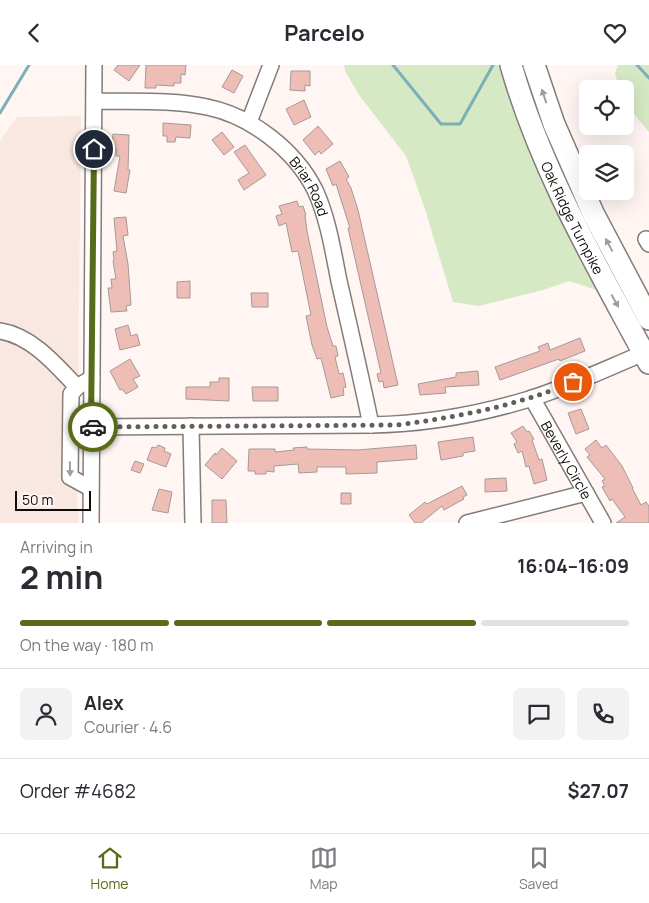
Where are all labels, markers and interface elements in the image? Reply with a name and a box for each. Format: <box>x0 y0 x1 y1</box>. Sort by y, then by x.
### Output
text: Parcelo <box>284 18 365 48</box>
icon: back <box>20 19 48 47</box>
icon: heart <box>601 19 629 47</box>
map controls <box>579 80 634 200</box>
button: locate <box>579 80 634 135</box>
one-way arrow <box>540 88 548 103</box>
pin <box>73 128 115 170</box>
icon: home <box>80 135 108 163</box>
button: layers <box>579 145 634 200</box>
street label: Briar Road <box>286 152 334 218</box>
street label: Oak Ridge Turnpike <box>537 158 609 277</box>
one-way arrow <box>605 238 614 251</box>
one-way arrow <box>611 294 619 309</box>
pin <box>552 361 594 403</box>
icon: bag <box>559 368 587 396</box>
courier <box>68 402 118 452</box>
icon: car <box>79 413 107 441</box>
street label: Beverly Circle <box>537 417 597 502</box>
one-way arrow <box>66 461 74 477</box>
scale bar <box>15 488 91 511</box>
text: 50 m <box>22 490 53 509</box>
text: Arriving in <box>20 536 93 558</box>
text: 16:04–16:09 <box>517 553 629 579</box>
text: 2 min <box>20 555 103 599</box>
text: On the way · 180 m <box>20 634 153 656</box>
button: person <box>20 688 72 740</box>
button: chat <box>513 688 565 740</box>
button: phone <box>577 688 629 740</box>
text: Alex <box>84 690 124 716</box>
text: Courier · 4.6 <box>84 716 172 738</box>
text: Order #4682 <box>20 778 136 804</box>
text: $27.07 <box>568 778 629 804</box>
tab: Home <box>91 844 128 893</box>
tab: Map <box>310 844 338 893</box>
tab: Saved <box>519 844 558 893</box>

